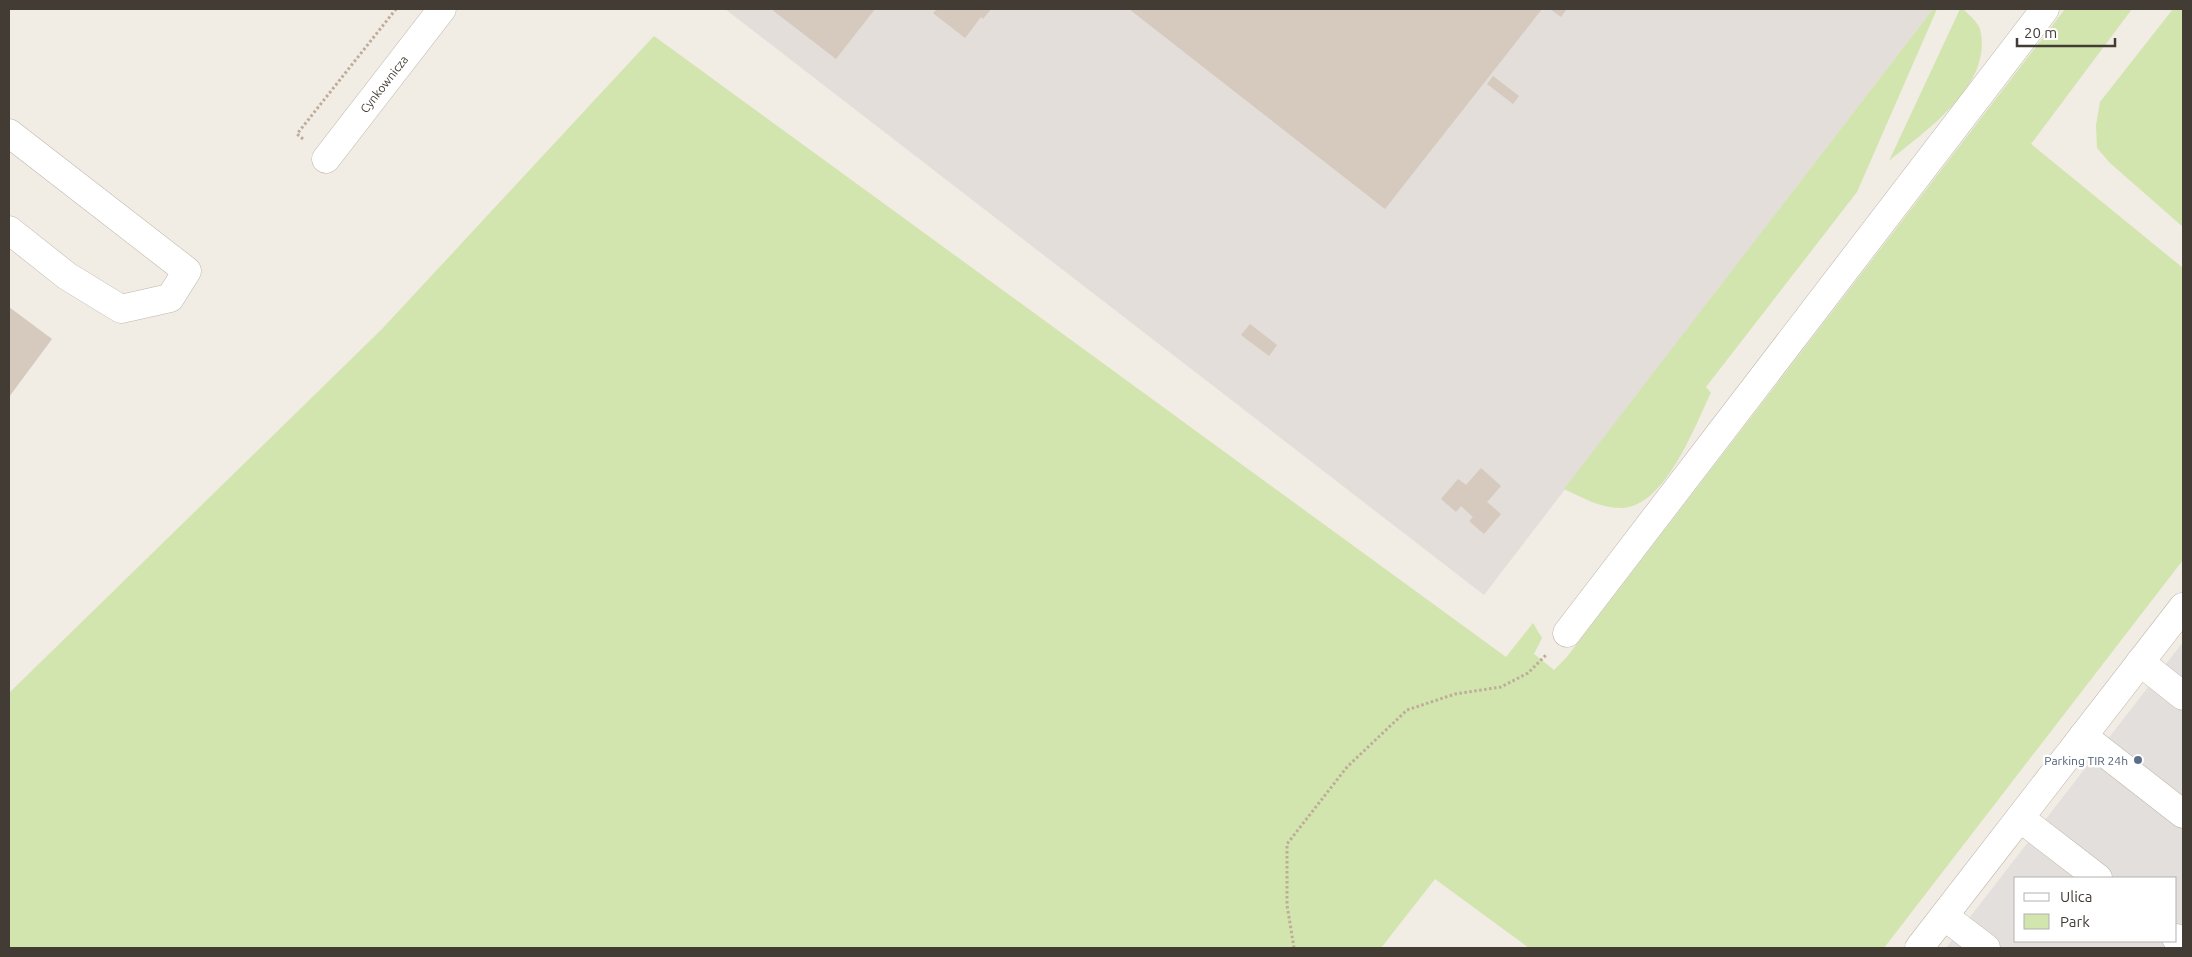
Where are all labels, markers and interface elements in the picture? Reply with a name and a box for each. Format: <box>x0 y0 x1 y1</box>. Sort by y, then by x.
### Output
scale bar <box>2017 15 2114 47</box>
text: 20 m <box>2024 24 2057 41</box>
street label: Cynkownicza <box>358 53 410 115</box>
place label: Parking TIR 24h <box>2044 754 2128 767</box>
marker: Parking TIR 24h <box>2132 754 2144 766</box>
legend <box>2014 877 2177 942</box>
text: Ulica <box>2060 888 2092 905</box>
text: Park <box>2060 913 2090 930</box>

